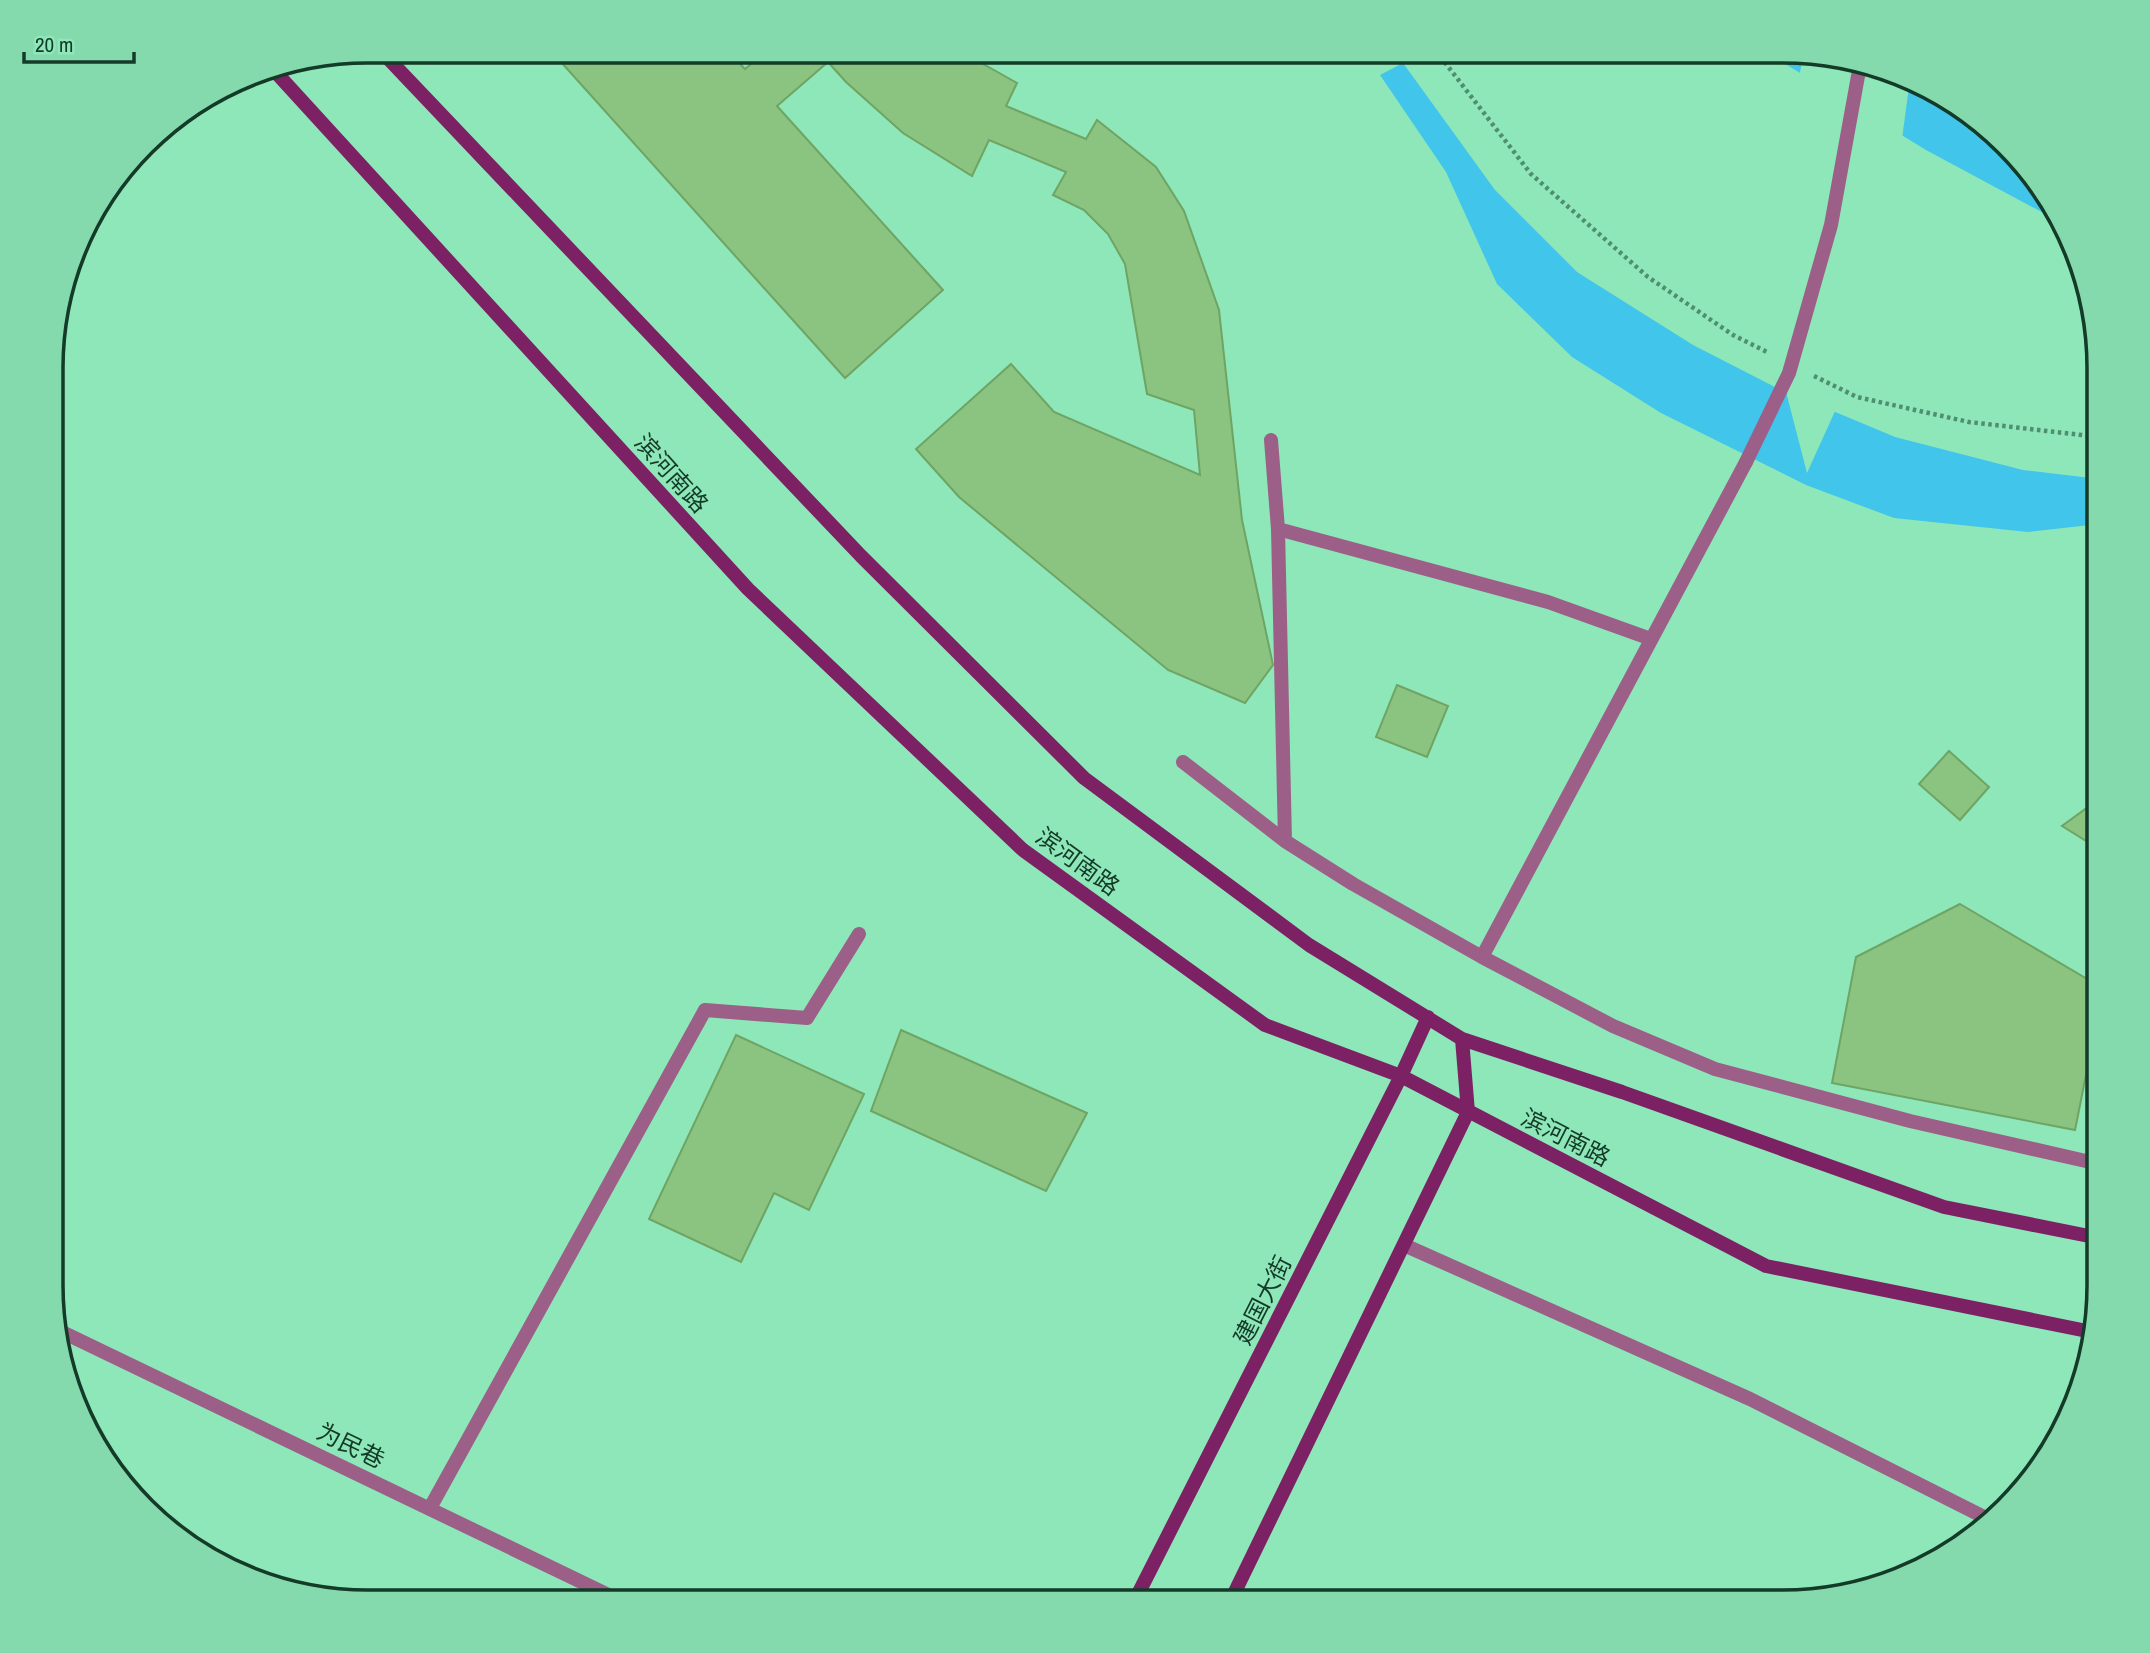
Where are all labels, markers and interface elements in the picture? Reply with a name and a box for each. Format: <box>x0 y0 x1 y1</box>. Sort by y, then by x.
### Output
scale bar <box>24 21 135 65</box>
text: 20 m <box>35 30 73 59</box>
street label: 滨河南路 <box>628 427 716 519</box>
street label: 滨河南路 <box>1030 820 1126 902</box>
street label: 滨河南路 <box>1516 1101 1616 1173</box>
street label: 建国大街 <box>1226 1250 1298 1350</box>
street label: 为民巷 <box>312 1415 390 1475</box>

